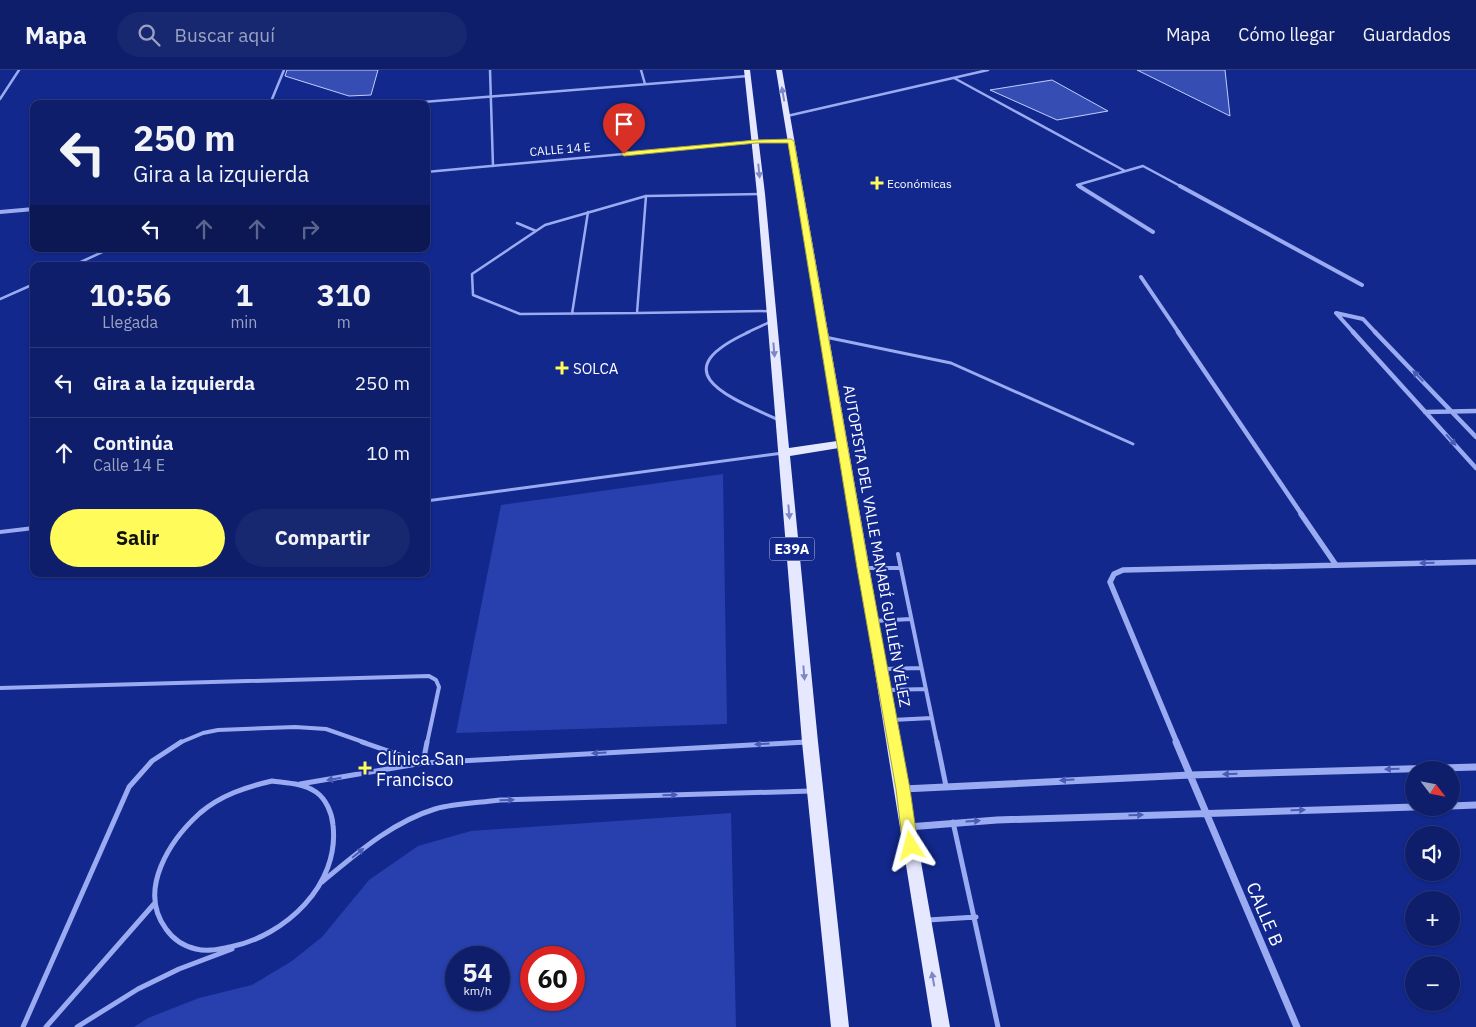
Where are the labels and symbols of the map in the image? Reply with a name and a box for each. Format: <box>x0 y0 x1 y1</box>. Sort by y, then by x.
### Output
one-way arrow <box>779 86 787 102</box>
pin <box>603 103 645 154</box>
street label: CALLE 14 E <box>529 139 591 159</box>
one-way arrow <box>755 163 763 179</box>
place label: Económicas <box>887 176 952 191</box>
marker: Económicas <box>871 177 883 189</box>
one-way arrow <box>771 342 779 358</box>
place label: SOLCA <box>573 359 619 378</box>
marker: SOLCA <box>555 361 569 375</box>
one-way arrow <box>1412 370 1424 382</box>
street label: AUTOPISTA DEL VALLE MANABÍ GUILLÉN VÉLEZ <box>839 383 915 709</box>
one-way arrow <box>1445 434 1457 446</box>
one-way arrow <box>785 504 793 520</box>
road number: E39A <box>770 538 814 560</box>
one-way arrow <box>1419 559 1435 567</box>
one-way arrow <box>800 666 808 682</box>
one-way arrow <box>753 741 769 749</box>
place label: Clínica San Francisco <box>376 747 465 791</box>
one-way arrow <box>591 750 607 758</box>
marker: Clínica San Francisco <box>358 761 372 775</box>
north arrow <box>1405 761 1460 816</box>
one-way arrow <box>1384 766 1400 774</box>
one-way arrow <box>1222 770 1238 778</box>
one-way arrow <box>325 776 341 784</box>
one-way arrow <box>1059 777 1075 785</box>
one-way arrow <box>662 791 678 799</box>
one-way arrow <box>499 796 515 804</box>
one-way arrow <box>1290 806 1306 814</box>
one-way arrow <box>1128 810 1144 818</box>
one-way arrow <box>966 817 982 825</box>
position arrow <box>884 819 936 871</box>
one-way arrow <box>351 847 363 859</box>
street label: CALLE B <box>1241 879 1289 949</box>
speed limit sign: 60 <box>520 946 585 1011</box>
one-way arrow <box>929 971 937 987</box>

